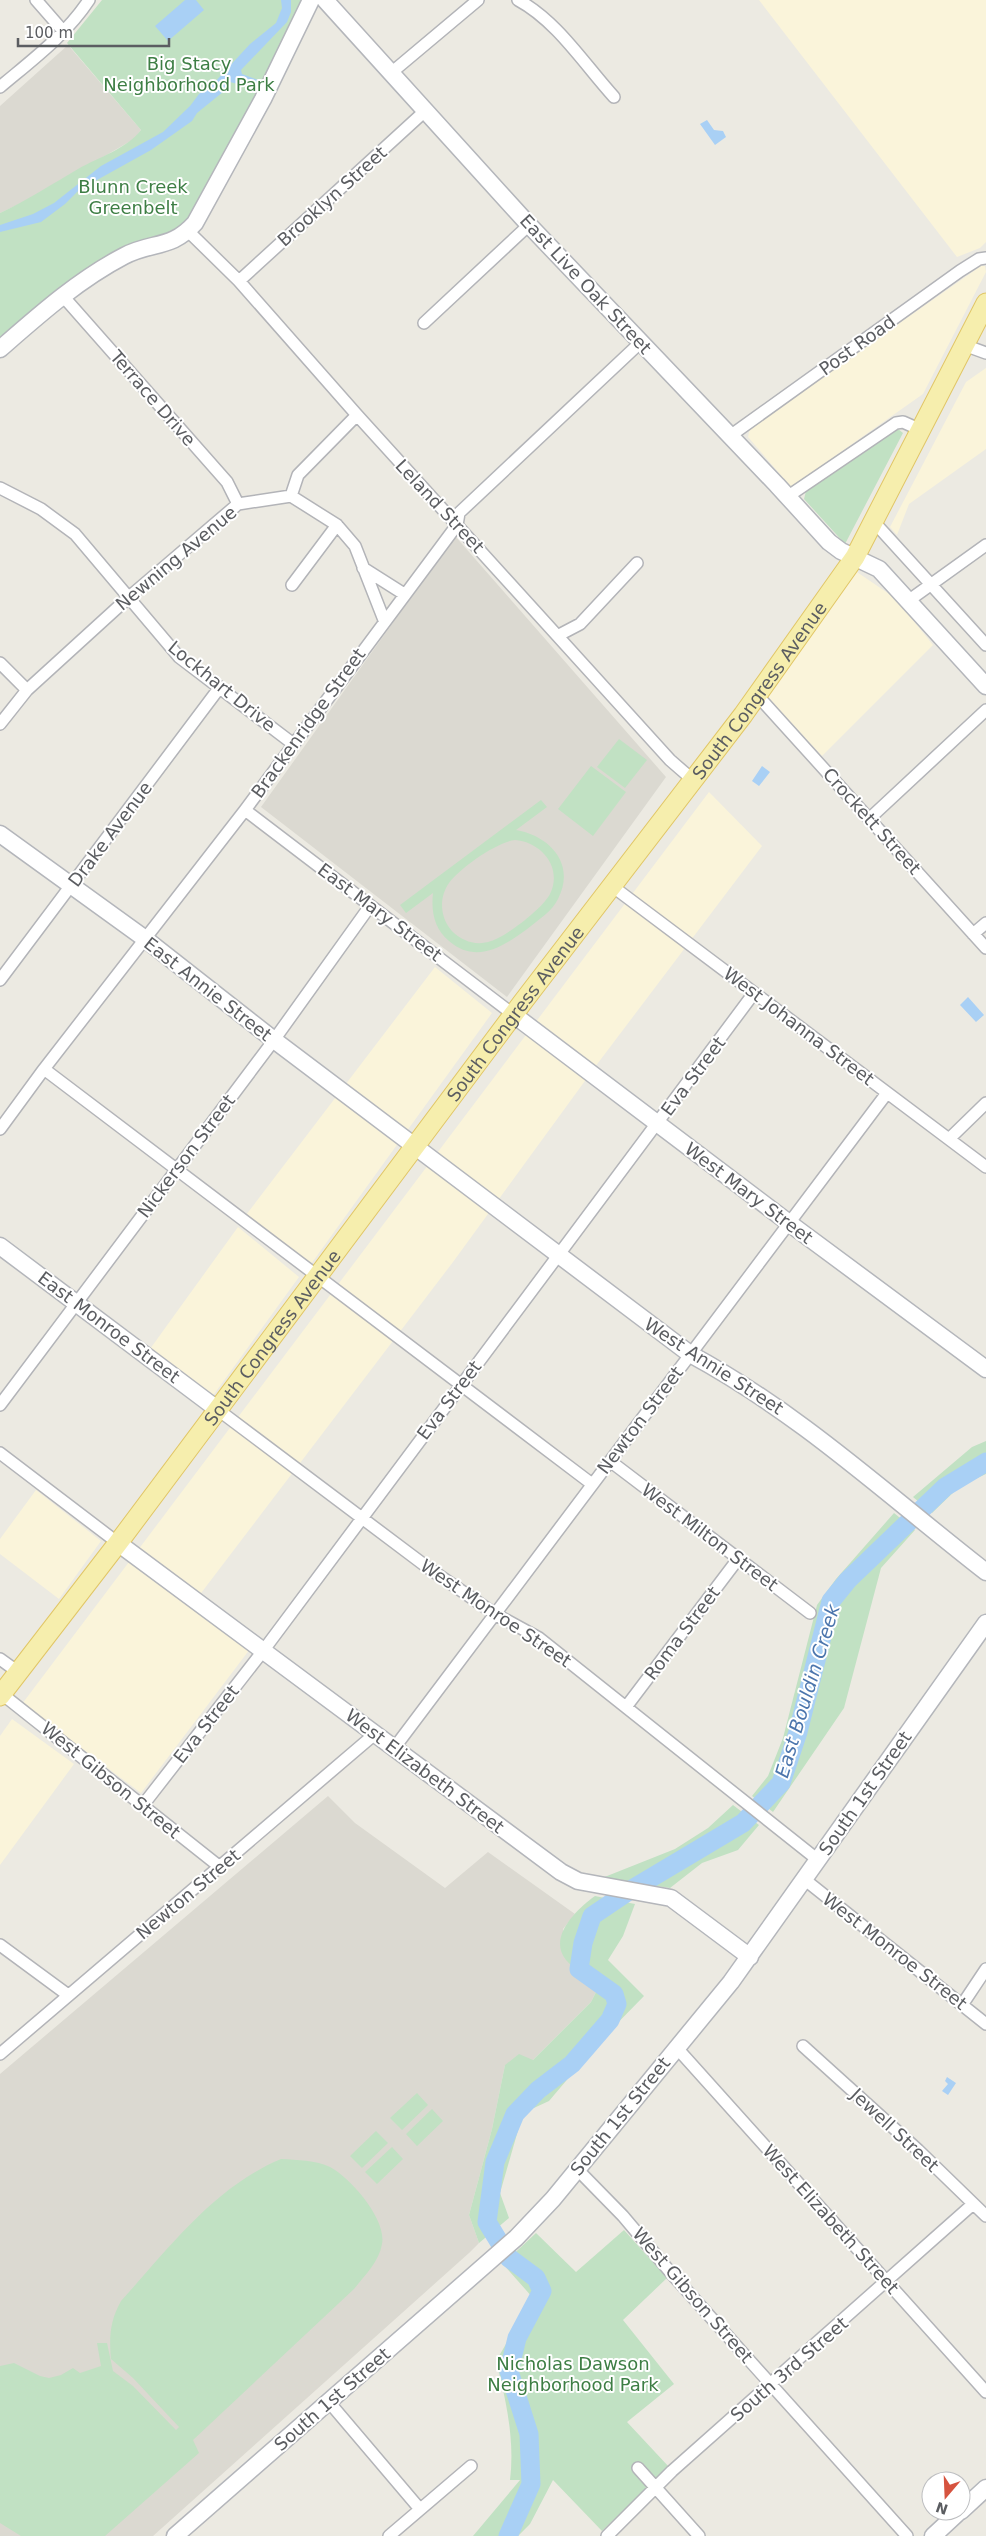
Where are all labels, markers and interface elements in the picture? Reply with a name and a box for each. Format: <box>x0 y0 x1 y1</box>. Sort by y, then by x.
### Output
scale bar <box>18 15 169 47</box>
text: 100 m <box>25 24 73 42</box>
park label: Big Stacy Neighborhood Park <box>103 53 275 95</box>
street label: Brooklyn Street <box>273 142 391 250</box>
park label: Blunn Creek Greenbelt <box>78 176 188 218</box>
street label: East Live Oak Street <box>516 210 656 358</box>
street label: Post Road <box>815 310 899 380</box>
street label: Terrace Drive <box>105 345 200 450</box>
street label: Leland Street <box>391 455 489 557</box>
street label: Newning Avenue <box>111 501 241 615</box>
street label: South Congress Avenue <box>687 598 830 783</box>
street label: Lockhart Drive <box>164 636 280 736</box>
street label: Brackenridge Street <box>247 644 369 802</box>
street label: Crockett Street <box>819 763 925 879</box>
street label: Drake Avenue <box>64 777 156 891</box>
street label: East Mary Street <box>314 859 446 965</box>
street label: South Congress Avenue <box>442 922 588 1105</box>
street label: East Annie Street <box>140 933 276 1045</box>
street label: West Johanna Street <box>720 963 878 1089</box>
street label: Eva Street <box>656 1032 730 1120</box>
street label: Nickerson Street <box>133 1090 239 1222</box>
street label: West Mary Street <box>681 1138 817 1248</box>
street label: South Congress Avenue <box>199 1245 344 1429</box>
street label: East Monroe Street <box>34 1267 184 1387</box>
street label: West Annie Street <box>641 1313 787 1419</box>
street label: Eva Street <box>412 1356 486 1444</box>
street label: Newton Street <box>593 1362 687 1478</box>
street label: West Milton Street <box>638 1479 782 1595</box>
street label: West Monroe Street <box>417 1555 575 1671</box>
street label: Roma Street <box>640 1582 724 1684</box>
water label: East Bouldin Creek <box>770 1601 844 1780</box>
street label: Eva Street <box>169 1681 243 1767</box>
street label: West Elizabeth Street <box>342 1704 508 1838</box>
street label: West Gibson Street <box>37 1718 185 1842</box>
street label: South 1st Street <box>814 1727 916 1859</box>
street label: Newton Street <box>132 1844 244 1944</box>
street label: West Monroe Street <box>819 1888 971 2014</box>
street label: South 1st Street <box>566 2053 674 2179</box>
street label: Jewell Street <box>846 2083 943 2176</box>
street label: West Elizabeth Street <box>759 2140 903 2298</box>
street label: West Gibson Street <box>628 2223 758 2367</box>
street label: South 3rd Street <box>726 2312 852 2426</box>
street label: South 1st Street <box>270 2343 394 2455</box>
park label: Nicholas Dawson Neighborhood Park <box>487 2353 659 2395</box>
north arrow <box>921 2471 971 2521</box>
text: N <box>934 2499 950 2518</box>

